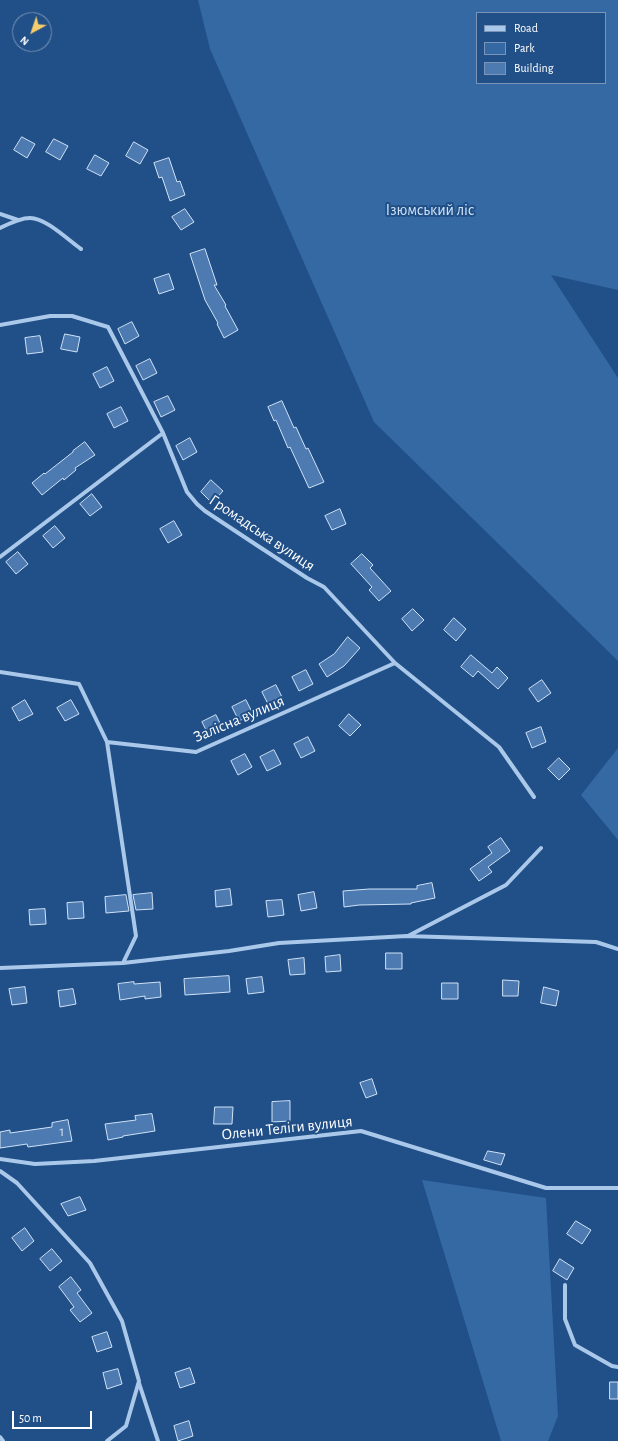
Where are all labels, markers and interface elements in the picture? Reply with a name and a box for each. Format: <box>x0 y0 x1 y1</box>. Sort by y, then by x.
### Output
north arrow <box>12 12 52 52</box>
legend <box>476 12 606 84</box>
text: Road <box>514 22 538 34</box>
text: N <box>18 34 31 47</box>
text: Park <box>514 42 535 54</box>
text: Building <box>514 62 554 74</box>
park label: Ізюмський ліс <box>386 200 474 220</box>
street label: Громадська вулиця <box>205 490 319 576</box>
street label: Залісна вулиця <box>191 691 287 747</box>
street label: Олени Теліги вулиця <box>220 1112 354 1144</box>
house number: 1 <box>60 1124 64 1140</box>
scale bar <box>14 1403 94 1429</box>
text: 50 m <box>19 1412 42 1424</box>

